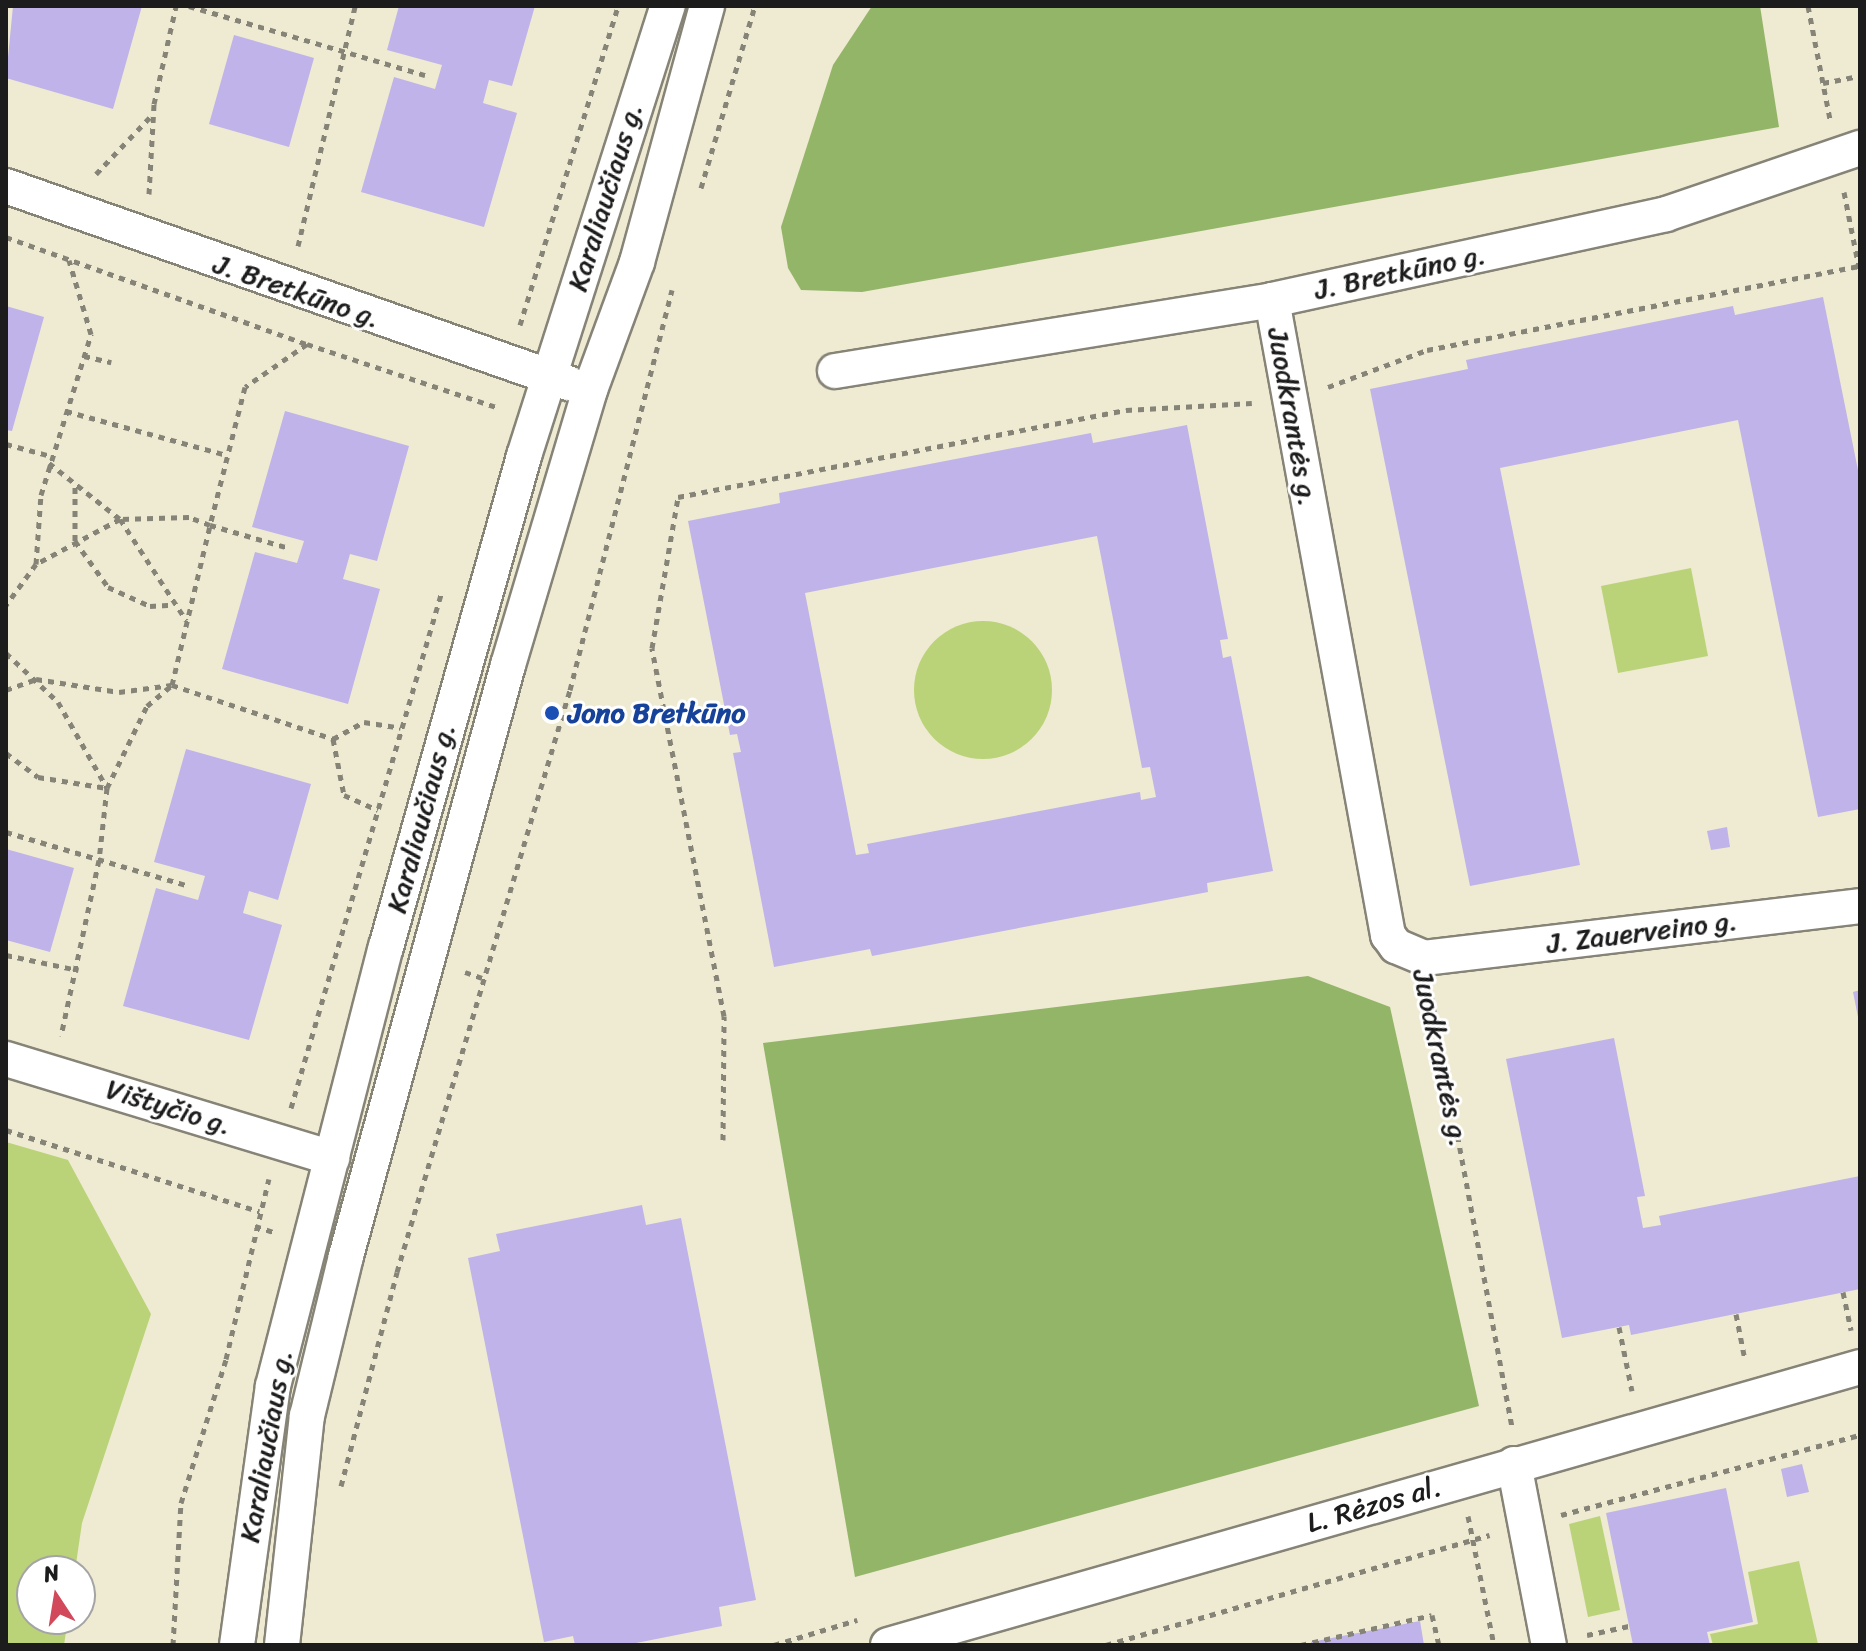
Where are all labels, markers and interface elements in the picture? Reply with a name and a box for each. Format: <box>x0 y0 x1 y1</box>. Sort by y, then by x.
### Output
street label: Karaliaučiaus g. <box>560 99 650 295</box>
street label: J. Bretkūno g. <box>1312 238 1488 306</box>
street label: J. Bretkūno g. <box>209 247 385 335</box>
street label: Juodkrantės g. <box>1261 325 1325 509</box>
place label: Jono Bretkūno <box>568 696 747 730</box>
marker: Jono Bretkūno <box>543 704 561 722</box>
street label: Karaliaučiaus g. <box>380 720 462 916</box>
street label: J. Zauerveino g. <box>1545 904 1739 960</box>
street label: Juodkrantės g. <box>1406 966 1476 1150</box>
street label: Vištyčio g. <box>102 1072 236 1142</box>
street label: Karaliaučiaus g. <box>233 1347 299 1545</box>
street label: L. Rėzos al. <box>1303 1470 1445 1540</box>
text: N <box>40 1552 63 1594</box>
north arrow <box>16 1555 96 1635</box>

